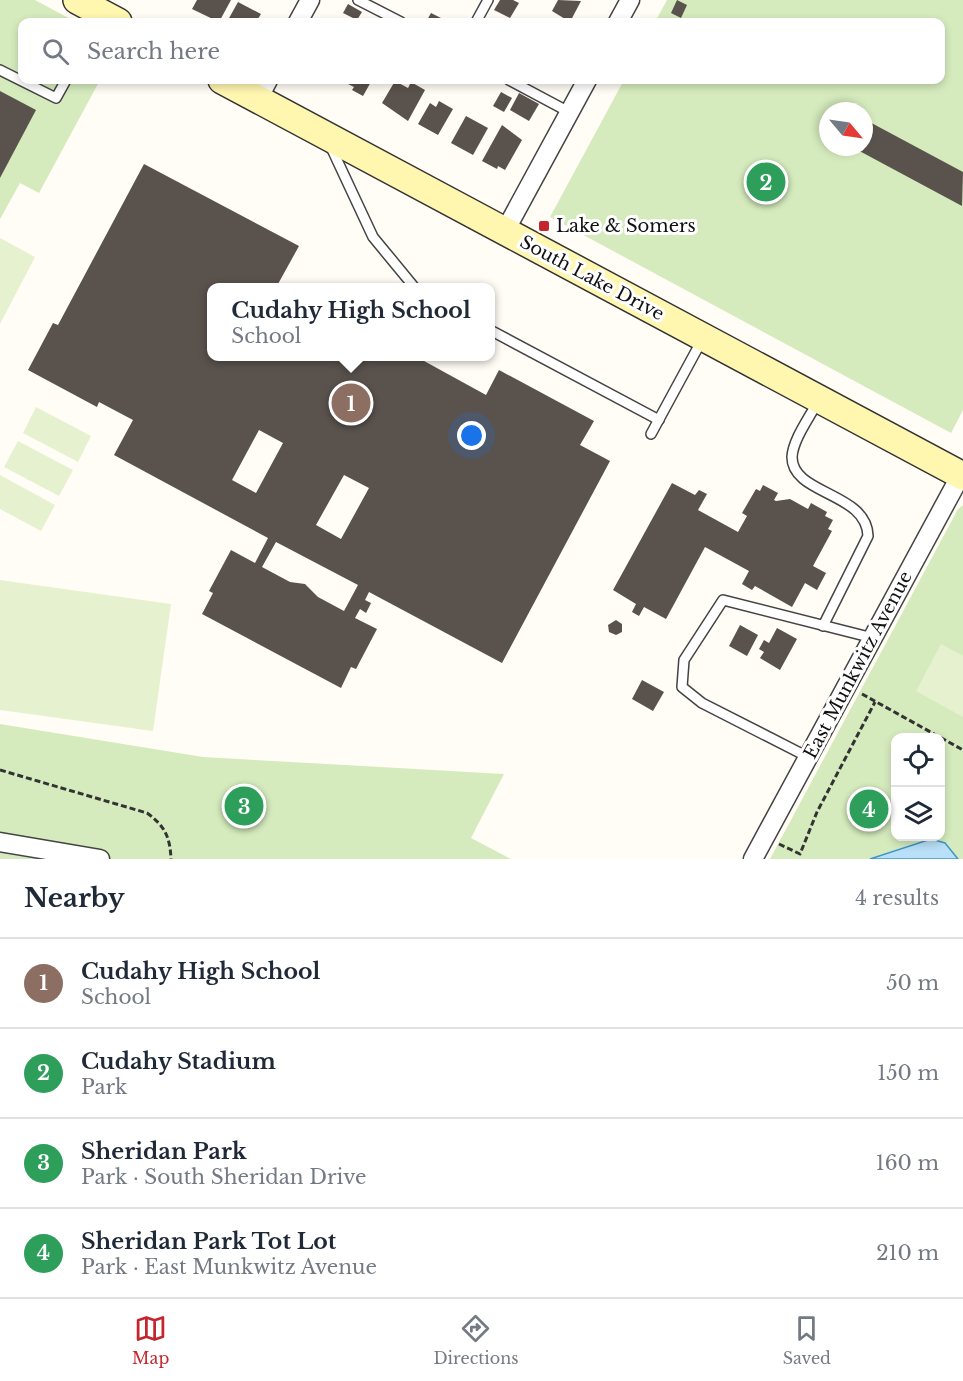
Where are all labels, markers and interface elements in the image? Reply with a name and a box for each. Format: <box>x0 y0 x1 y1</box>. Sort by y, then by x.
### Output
search box <box>18 18 945 84</box>
icon: search <box>39 35 72 68</box>
text: Search here <box>87 38 220 65</box>
north arrow <box>819 102 873 156</box>
pin: 2 <box>746 160 786 204</box>
place label: Lake & Somers <box>556 215 696 237</box>
marker: Lake & Somers <box>537 219 551 233</box>
street label: South Lake Drive <box>516 231 668 325</box>
popup <box>207 283 495 361</box>
text: Cudahy High School <box>231 297 471 324</box>
text: School <box>231 324 301 348</box>
pin: 1 <box>332 380 370 426</box>
your location <box>457 421 486 450</box>
street label: East Munkwitz Avenue <box>799 567 917 763</box>
map controls <box>891 733 945 841</box>
button: locate <box>891 733 945 787</box>
pin: 3 <box>224 784 264 828</box>
pin: 4 <box>850 786 888 832</box>
button: layers <box>891 787 945 841</box>
text: Nearby <box>24 882 125 914</box>
text: 4 results <box>855 886 939 910</box>
text: Cudahy High School <box>81 958 320 985</box>
text: 1 <box>39 971 48 995</box>
text: 50 m <box>886 971 939 995</box>
text: School <box>81 985 151 1009</box>
text: Cudahy Stadium <box>81 1048 276 1075</box>
text: 2 <box>37 1061 50 1085</box>
text: 150 m <box>877 1061 939 1085</box>
text: Park <box>81 1075 127 1099</box>
text: Sheridan Park <box>81 1138 247 1165</box>
text: 3 <box>37 1151 50 1175</box>
text: 160 m <box>876 1151 939 1175</box>
text: Park · South Sheridan Drive <box>81 1165 367 1189</box>
text: Sheridan Park Tot Lot <box>81 1228 336 1255</box>
text: 4 <box>37 1241 50 1265</box>
text: 210 m <box>876 1241 939 1265</box>
text: Park · East Munkwitz Avenue <box>81 1255 377 1279</box>
tab: Map <box>132 1312 169 1368</box>
tab: Directions <box>433 1312 518 1368</box>
tab: Saved <box>783 1312 831 1368</box>

